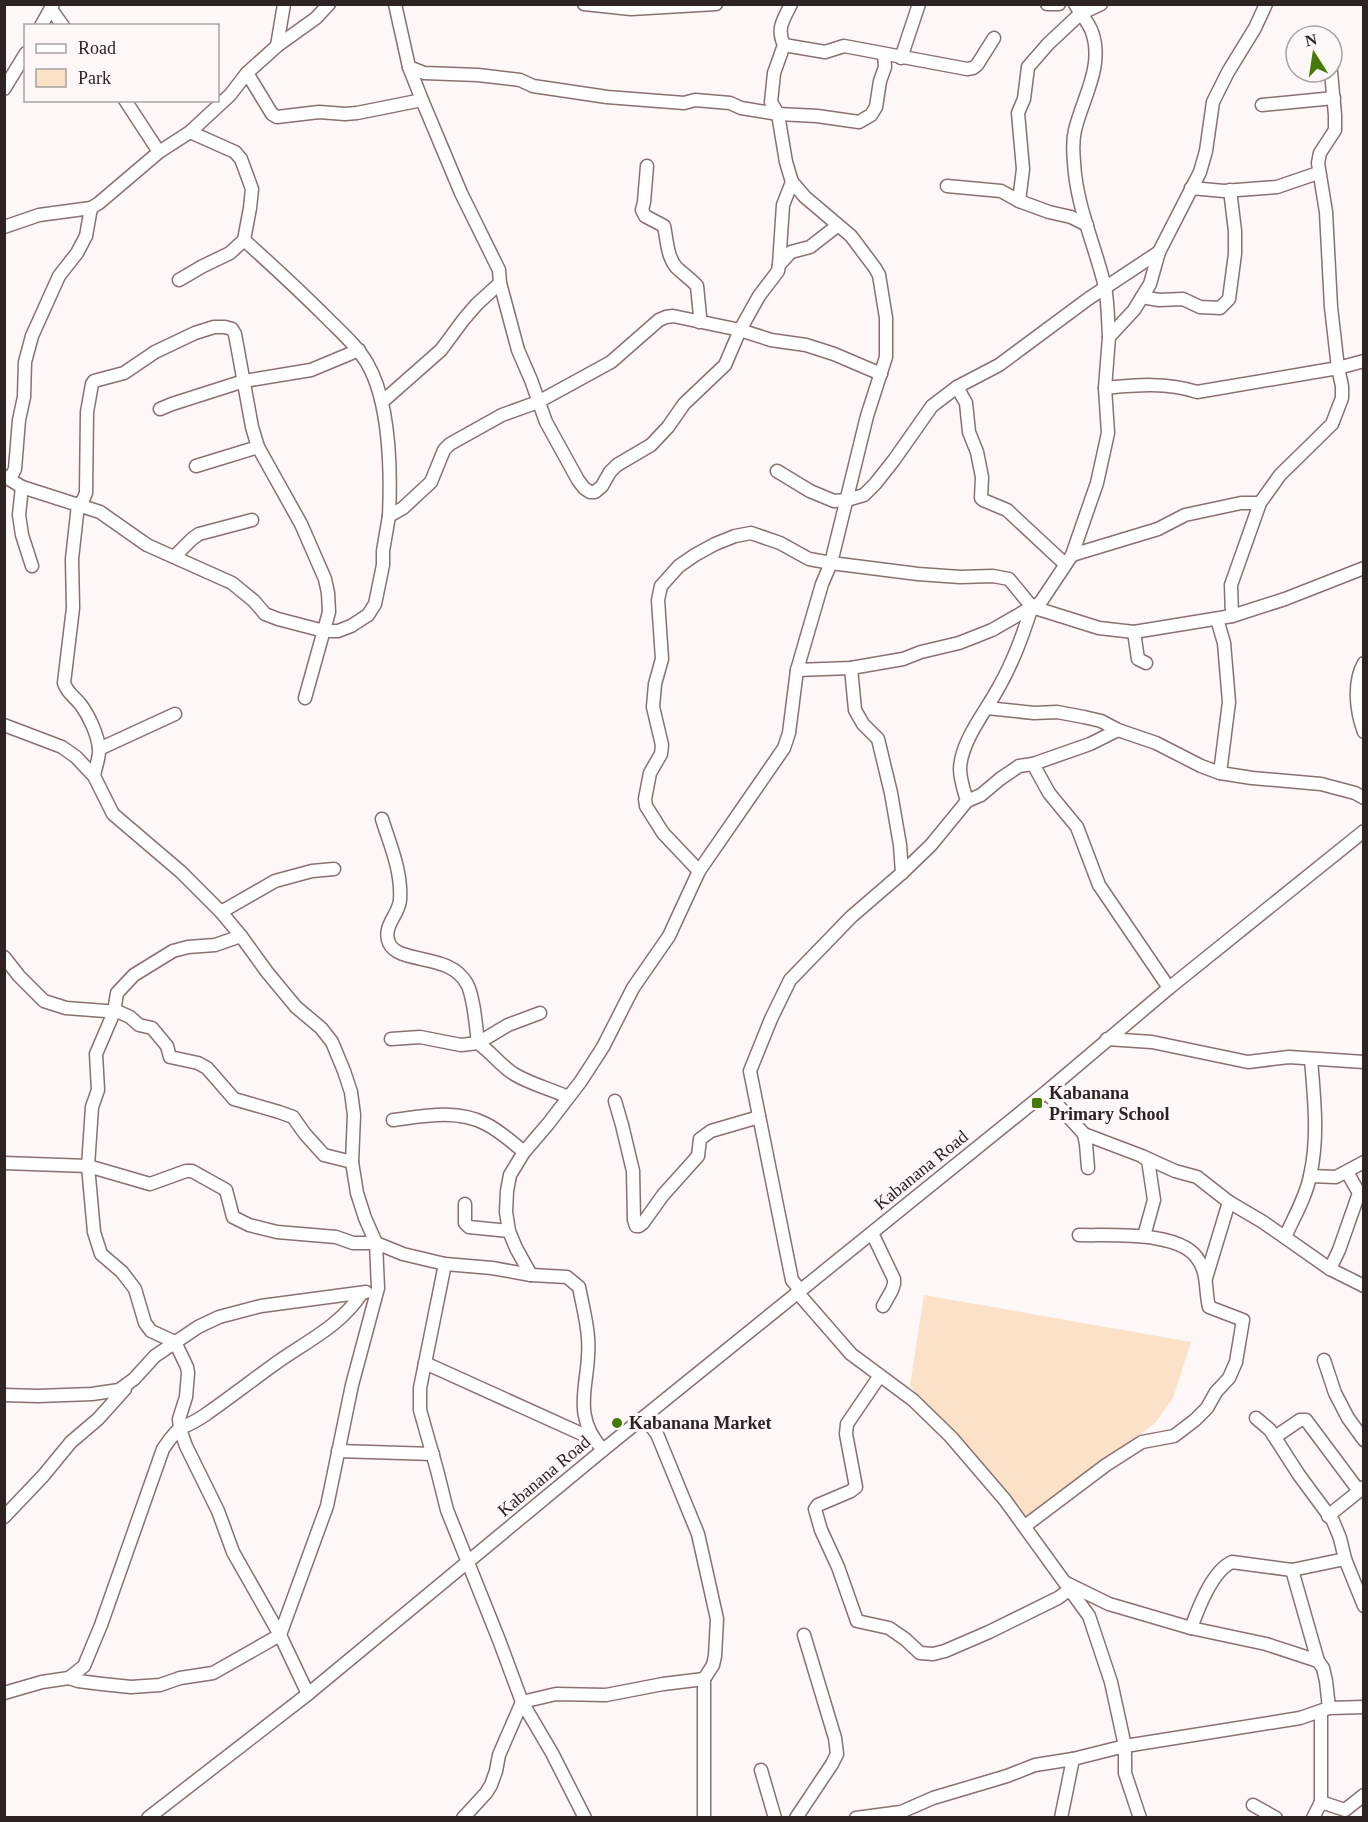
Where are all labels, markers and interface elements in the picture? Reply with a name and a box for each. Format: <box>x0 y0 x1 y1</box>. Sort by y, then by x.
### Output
legend <box>24 24 219 102</box>
north arrow <box>1284 24 1344 84</box>
text: N <box>1304 30 1319 49</box>
text: Road <box>78 38 116 58</box>
text: Park <box>78 68 111 88</box>
place label: Kabanana Primary School <box>1049 1083 1169 1124</box>
marker: Kabanana Primary School <box>1030 1096 1044 1110</box>
street label: Kabanana Road <box>870 1126 972 1214</box>
place label: Kabanana Market <box>629 1413 772 1433</box>
marker: Kabanana Market <box>610 1416 624 1430</box>
street label: Kabanana Road <box>494 1432 594 1520</box>

